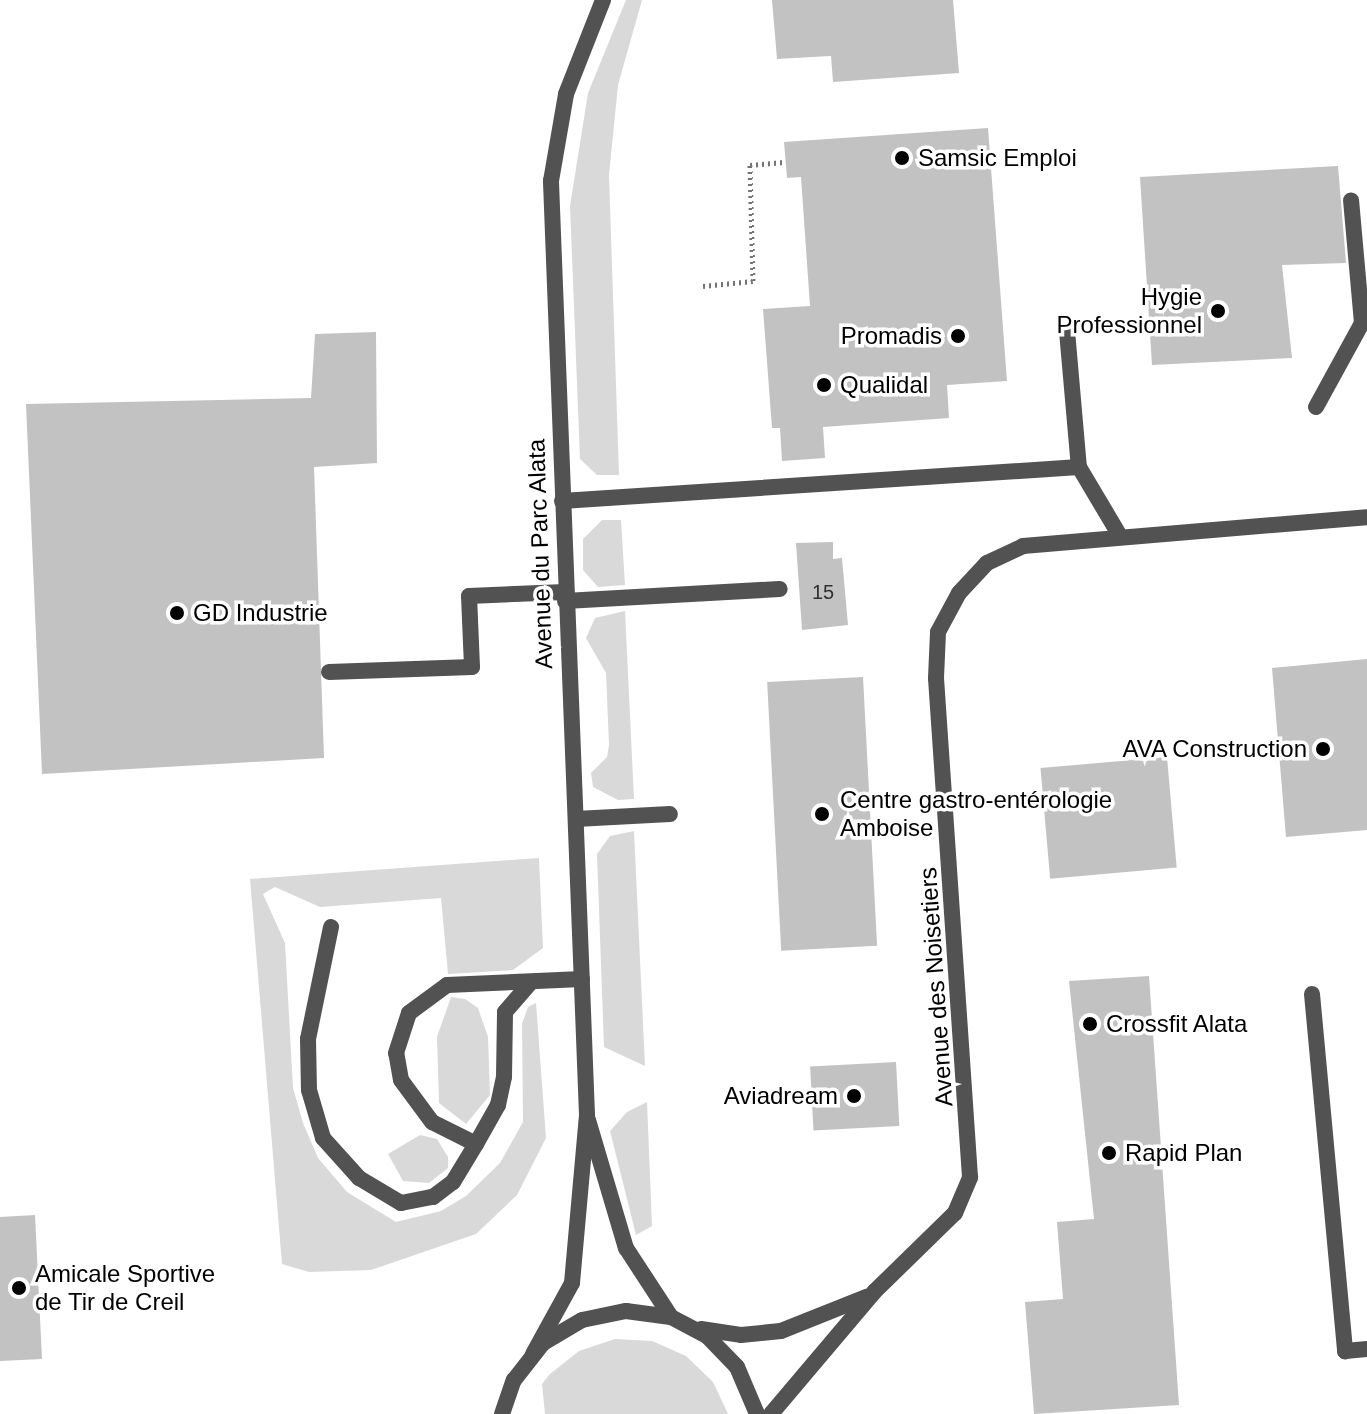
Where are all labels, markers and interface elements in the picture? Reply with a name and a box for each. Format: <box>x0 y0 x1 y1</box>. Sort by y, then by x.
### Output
place label: Samsic Emploi <box>918 144 1077 172</box>
marker: Samsic Emploi <box>893 149 911 167</box>
place label: Hygie Professionnel <box>1057 283 1202 339</box>
marker: Hygie Professionnel <box>1209 302 1227 320</box>
place label: Promadis <box>841 322 942 350</box>
marker: Promadis <box>949 327 967 345</box>
place label: Qualidal <box>840 371 928 399</box>
marker: Qualidal <box>815 376 833 394</box>
street label: Avenue du Parc Alata <box>522 438 558 670</box>
house number: 15 <box>812 580 834 604</box>
place label: GD Industrie <box>193 599 328 627</box>
marker: GD Industrie <box>168 604 186 622</box>
place label: AVA Construction <box>1121 735 1307 763</box>
marker: AVA Construction <box>1314 740 1332 758</box>
place label: Centre gastro-entérologie Amboise <box>840 786 1112 842</box>
marker: Centre gastro-entérologie Amboise <box>811 803 833 825</box>
street label: Avenue des Noisetiers <box>913 866 959 1108</box>
place label: Crossfit Alata <box>1106 1010 1249 1038</box>
marker: Crossfit Alata <box>1081 1015 1099 1033</box>
place label: Aviadream <box>724 1082 838 1110</box>
marker: Aviadream <box>845 1087 863 1105</box>
place label: Rapid Plan <box>1125 1139 1242 1167</box>
marker: Rapid Plan <box>1100 1144 1118 1162</box>
place label: Amicale Sportive de Tir de Creil <box>35 1260 215 1316</box>
marker: Amicale Sportive de Tir de Creil <box>10 1279 28 1297</box>

